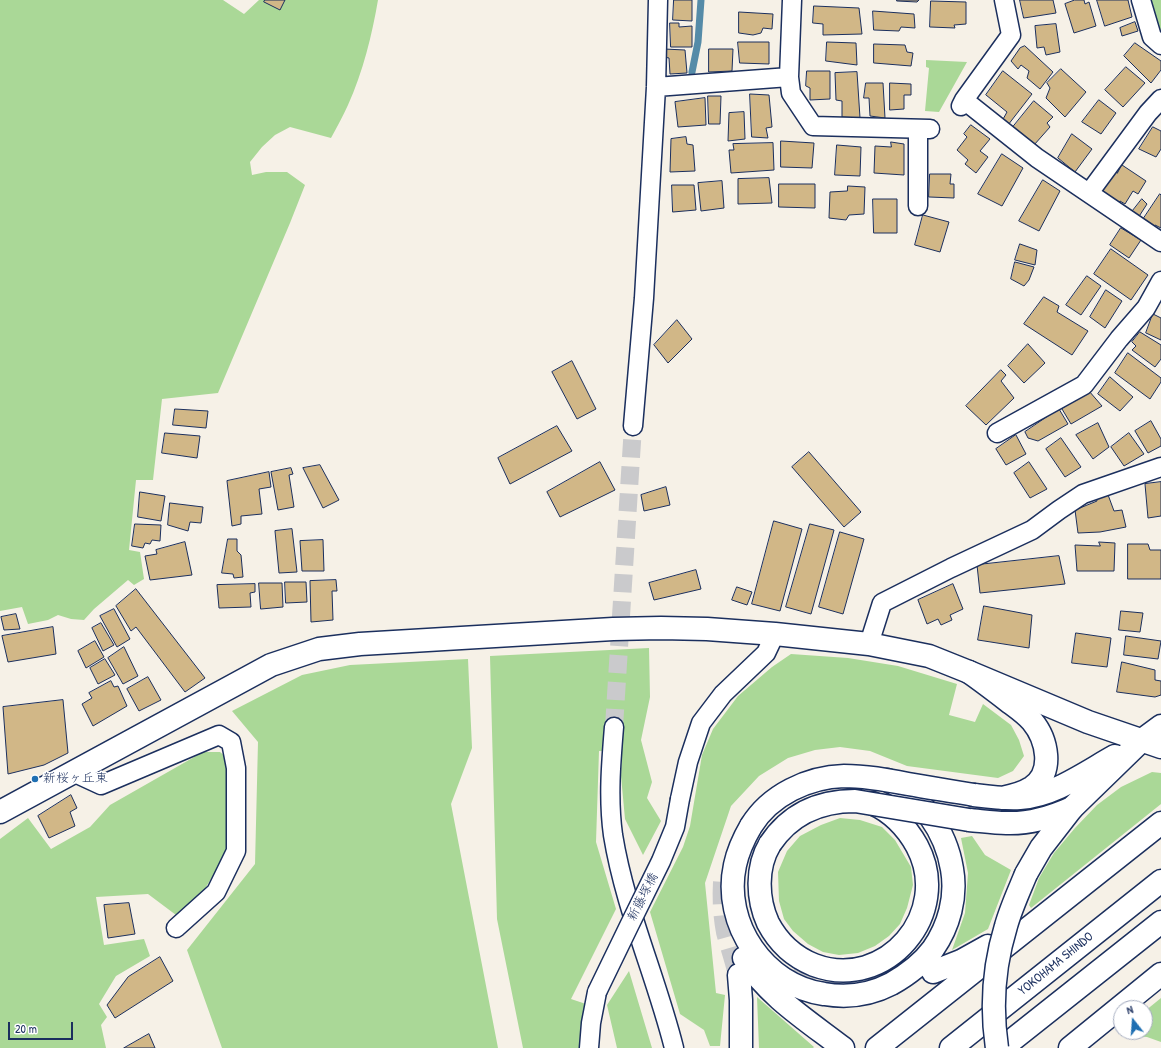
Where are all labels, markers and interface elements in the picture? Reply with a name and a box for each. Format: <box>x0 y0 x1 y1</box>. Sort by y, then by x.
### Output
place label: 新桜ヶ丘東 <box>43 771 108 787</box>
marker: 新桜ヶ丘東 <box>30 774 40 784</box>
street label: 新藤塚橋 <box>624 870 662 924</box>
street label: YOKOHAMA SHINDO <box>1015 929 1097 999</box>
north arrow <box>1113 1000 1153 1040</box>
text: N <box>1125 1002 1135 1017</box>
scale bar <box>10 1014 75 1040</box>
text: 20 m <box>15 1020 37 1037</box>

